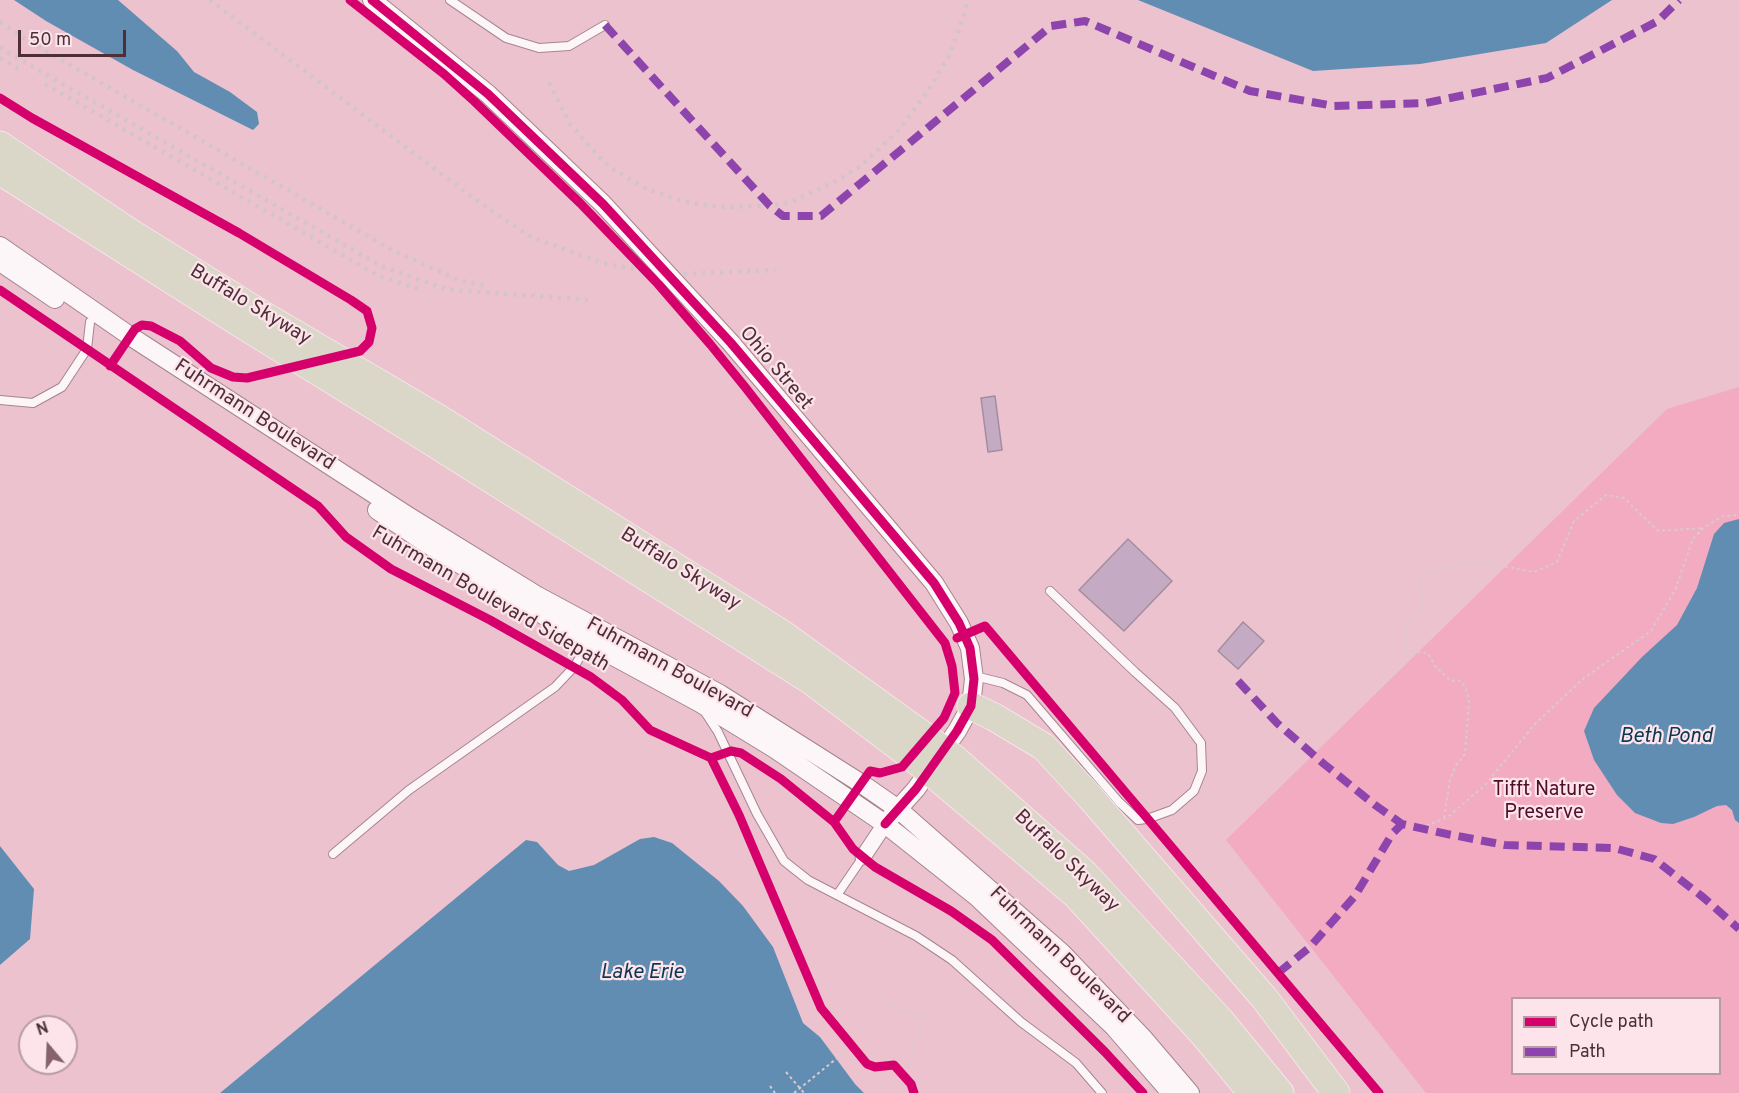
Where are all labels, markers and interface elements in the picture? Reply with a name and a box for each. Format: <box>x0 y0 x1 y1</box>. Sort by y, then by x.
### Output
scale bar <box>21 18 129 56</box>
text: 50 m <box>29 29 71 52</box>
street label: Buffalo Skyway <box>185 260 315 352</box>
street label: Ohio Street <box>733 322 817 416</box>
street label: Fuhrmann Boulevard <box>169 355 339 477</box>
street label: Fuhrmann Boulevard Sidepath <box>367 522 613 678</box>
street label: Buffalo Skyway <box>615 523 745 617</box>
street label: Fuhrmann Boulevard <box>582 613 756 725</box>
water label: Beth Pond <box>1620 725 1712 751</box>
park label: Tifft Nature Preserve <box>1493 779 1595 826</box>
street label: Buffalo Skyway <box>1008 806 1124 918</box>
street label: Fuhrmann Boulevard <box>983 883 1135 1029</box>
water label: Lake Erie <box>600 961 684 987</box>
legend <box>1511 997 1721 1075</box>
text: Cycle path <box>1569 1011 1654 1034</box>
north arrow <box>18 1015 78 1075</box>
text: N <box>34 1019 51 1041</box>
text: Path <box>1569 1041 1606 1064</box>

